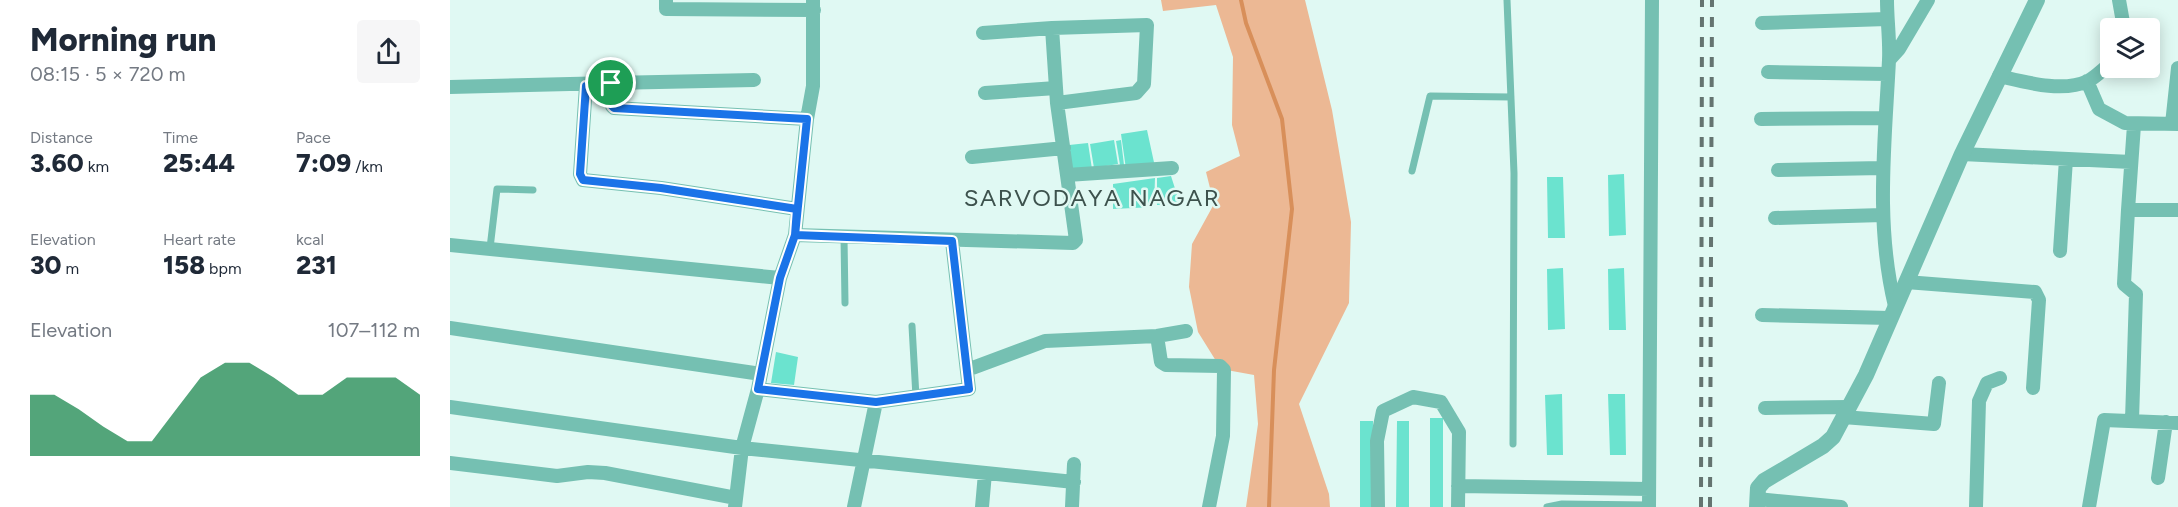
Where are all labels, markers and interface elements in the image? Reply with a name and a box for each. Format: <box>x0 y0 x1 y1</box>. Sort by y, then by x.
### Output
map controls <box>2100 18 2160 78</box>
button: layers <box>2100 18 2160 78</box>
text: Morning run <box>30 20 216 59</box>
button: share <box>357 20 420 83</box>
pin <box>585 57 636 108</box>
text: 08:15 · 5 × 720 m <box>30 62 185 86</box>
icon: arrive <box>594 66 627 99</box>
text: Distance <box>30 128 93 147</box>
text: Time <box>163 128 198 147</box>
text: Pace <box>296 128 331 147</box>
text: 3.60 <box>30 147 84 179</box>
text: 25:44 <box>163 147 235 179</box>
text: 7:09 <box>296 147 351 179</box>
text: km <box>84 157 109 176</box>
text: /km <box>351 157 383 176</box>
district label: SARVODAYA NAGAR <box>964 183 1220 212</box>
text: Elevation <box>30 230 96 249</box>
text: Heart rate <box>163 230 236 249</box>
text: kcal <box>296 230 324 249</box>
text: 30 <box>30 249 62 281</box>
text: 158 <box>163 249 205 281</box>
text: 231 <box>296 249 337 281</box>
text: m <box>62 259 79 278</box>
text: bpm <box>205 259 242 278</box>
text: Elevation <box>30 318 112 342</box>
text: 107–112 m <box>328 318 420 342</box>

